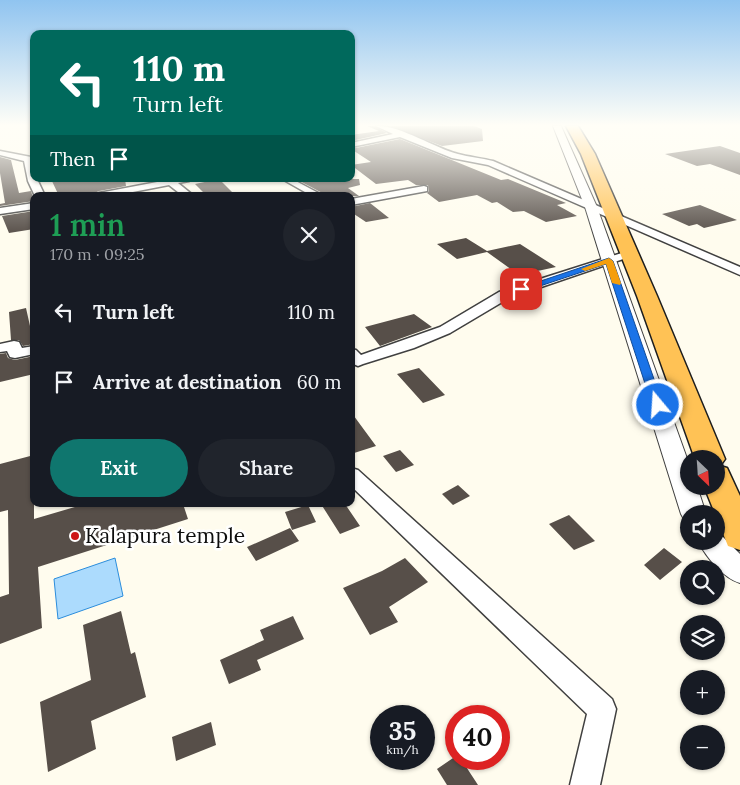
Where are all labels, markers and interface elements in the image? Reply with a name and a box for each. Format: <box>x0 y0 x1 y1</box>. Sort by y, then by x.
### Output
text: 110 m <box>133 46 225 91</box>
icon: left <box>50 50 115 115</box>
text: Turn left <box>133 90 223 118</box>
icon: arrive <box>105 145 133 173</box>
text: Then <box>50 147 95 171</box>
text: 1 min <box>50 206 125 244</box>
button: close <box>283 209 335 261</box>
text: 170 m · 09:25 <box>50 244 145 264</box>
pin <box>500 268 542 310</box>
icon: arrive <box>507 275 535 303</box>
icon: left <box>50 298 78 326</box>
text: Turn left <box>93 300 174 324</box>
text: 110 m <box>287 300 335 324</box>
icon: arrive <box>50 368 78 396</box>
text: Arrive at destination <box>93 370 282 394</box>
text: 60 m <box>297 370 341 394</box>
position arrow <box>631 378 683 430</box>
button: Exit <box>50 439 188 497</box>
button: Share <box>198 439 335 497</box>
north arrow <box>680 450 725 495</box>
map controls <box>680 450 725 770</box>
button: sound <box>680 505 725 550</box>
place label: Kalapura temple <box>85 522 245 549</box>
marker: Kalapura temple <box>69 530 81 542</box>
button: search <box>680 560 725 605</box>
button: layers <box>680 615 725 660</box>
button: + <box>680 670 725 715</box>
speed limit sign: 40 <box>445 705 510 770</box>
text: 35 <box>389 715 416 747</box>
button: − <box>680 725 725 770</box>
text: km/h <box>386 742 419 757</box>

